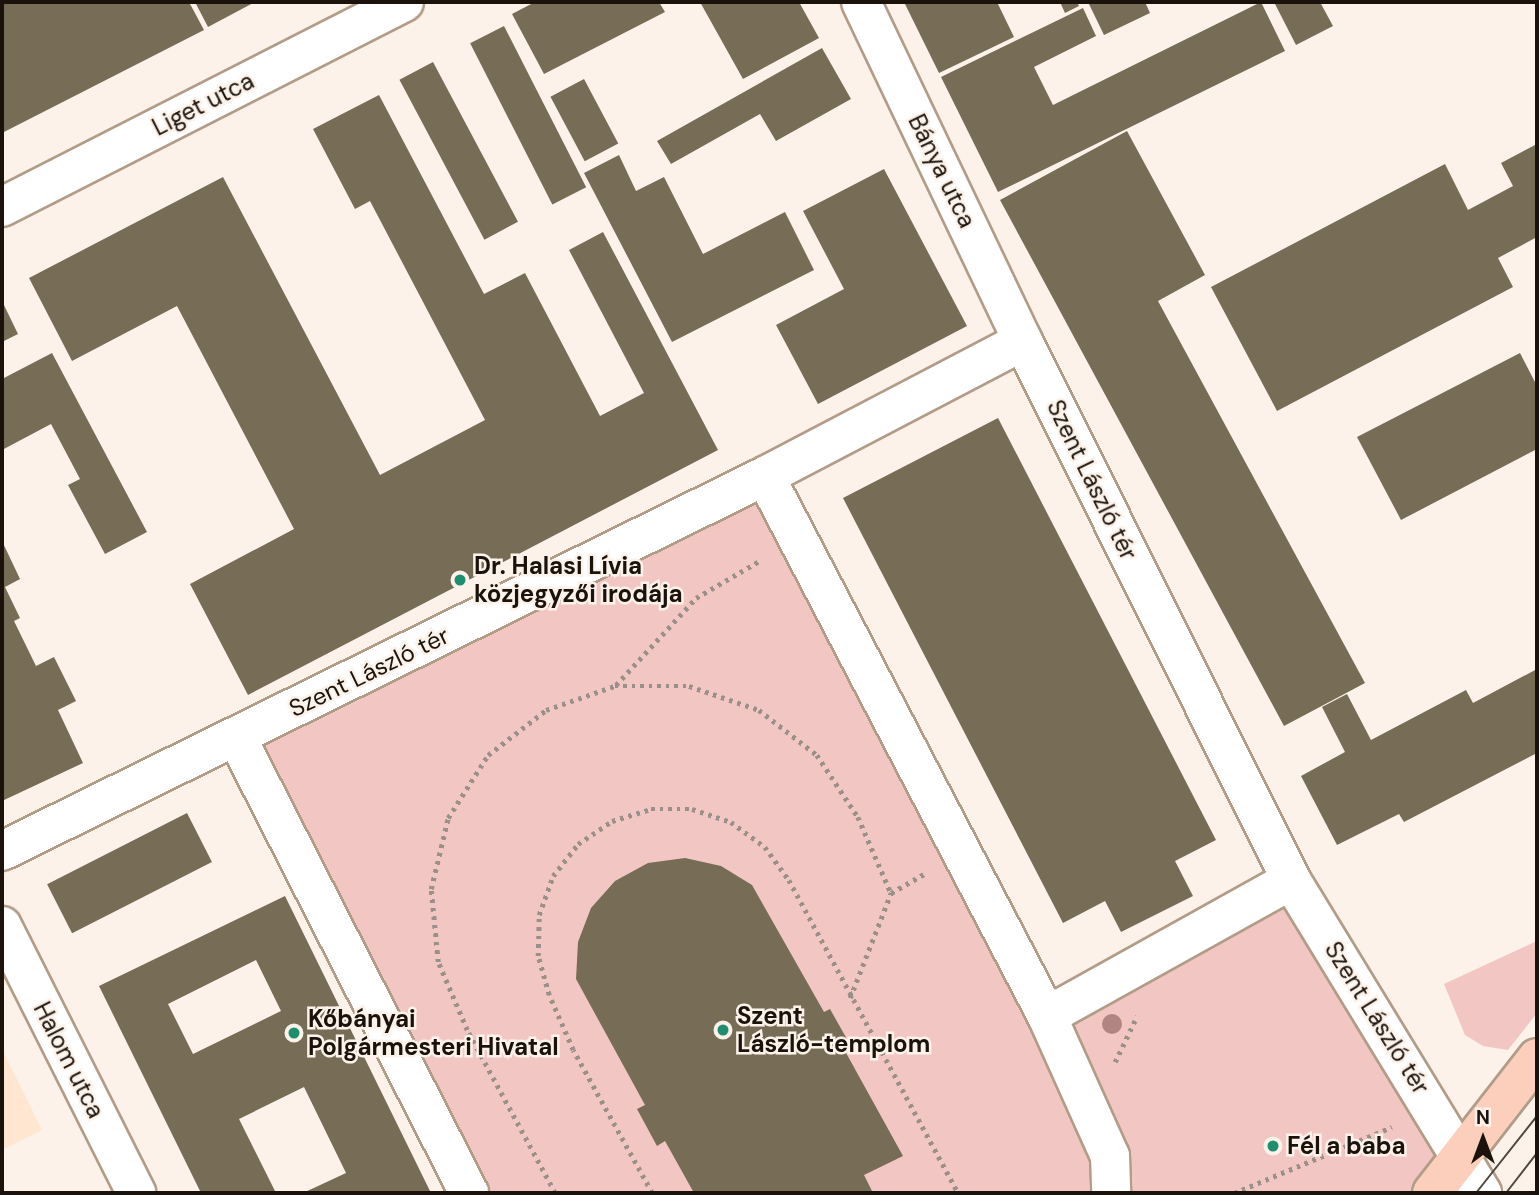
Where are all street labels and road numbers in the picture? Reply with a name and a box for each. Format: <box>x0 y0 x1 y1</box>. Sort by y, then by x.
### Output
street label: Liget utca <box>147 66 259 142</box>
street label: Bánya utca <box>902 110 982 232</box>
street label: Szent László tér <box>1041 395 1143 565</box>
street label: Szent László tér <box>284 621 454 723</box>
street label: Szent László tér <box>1319 936 1435 1100</box>
street label: Halom utca <box>27 997 111 1123</box>

